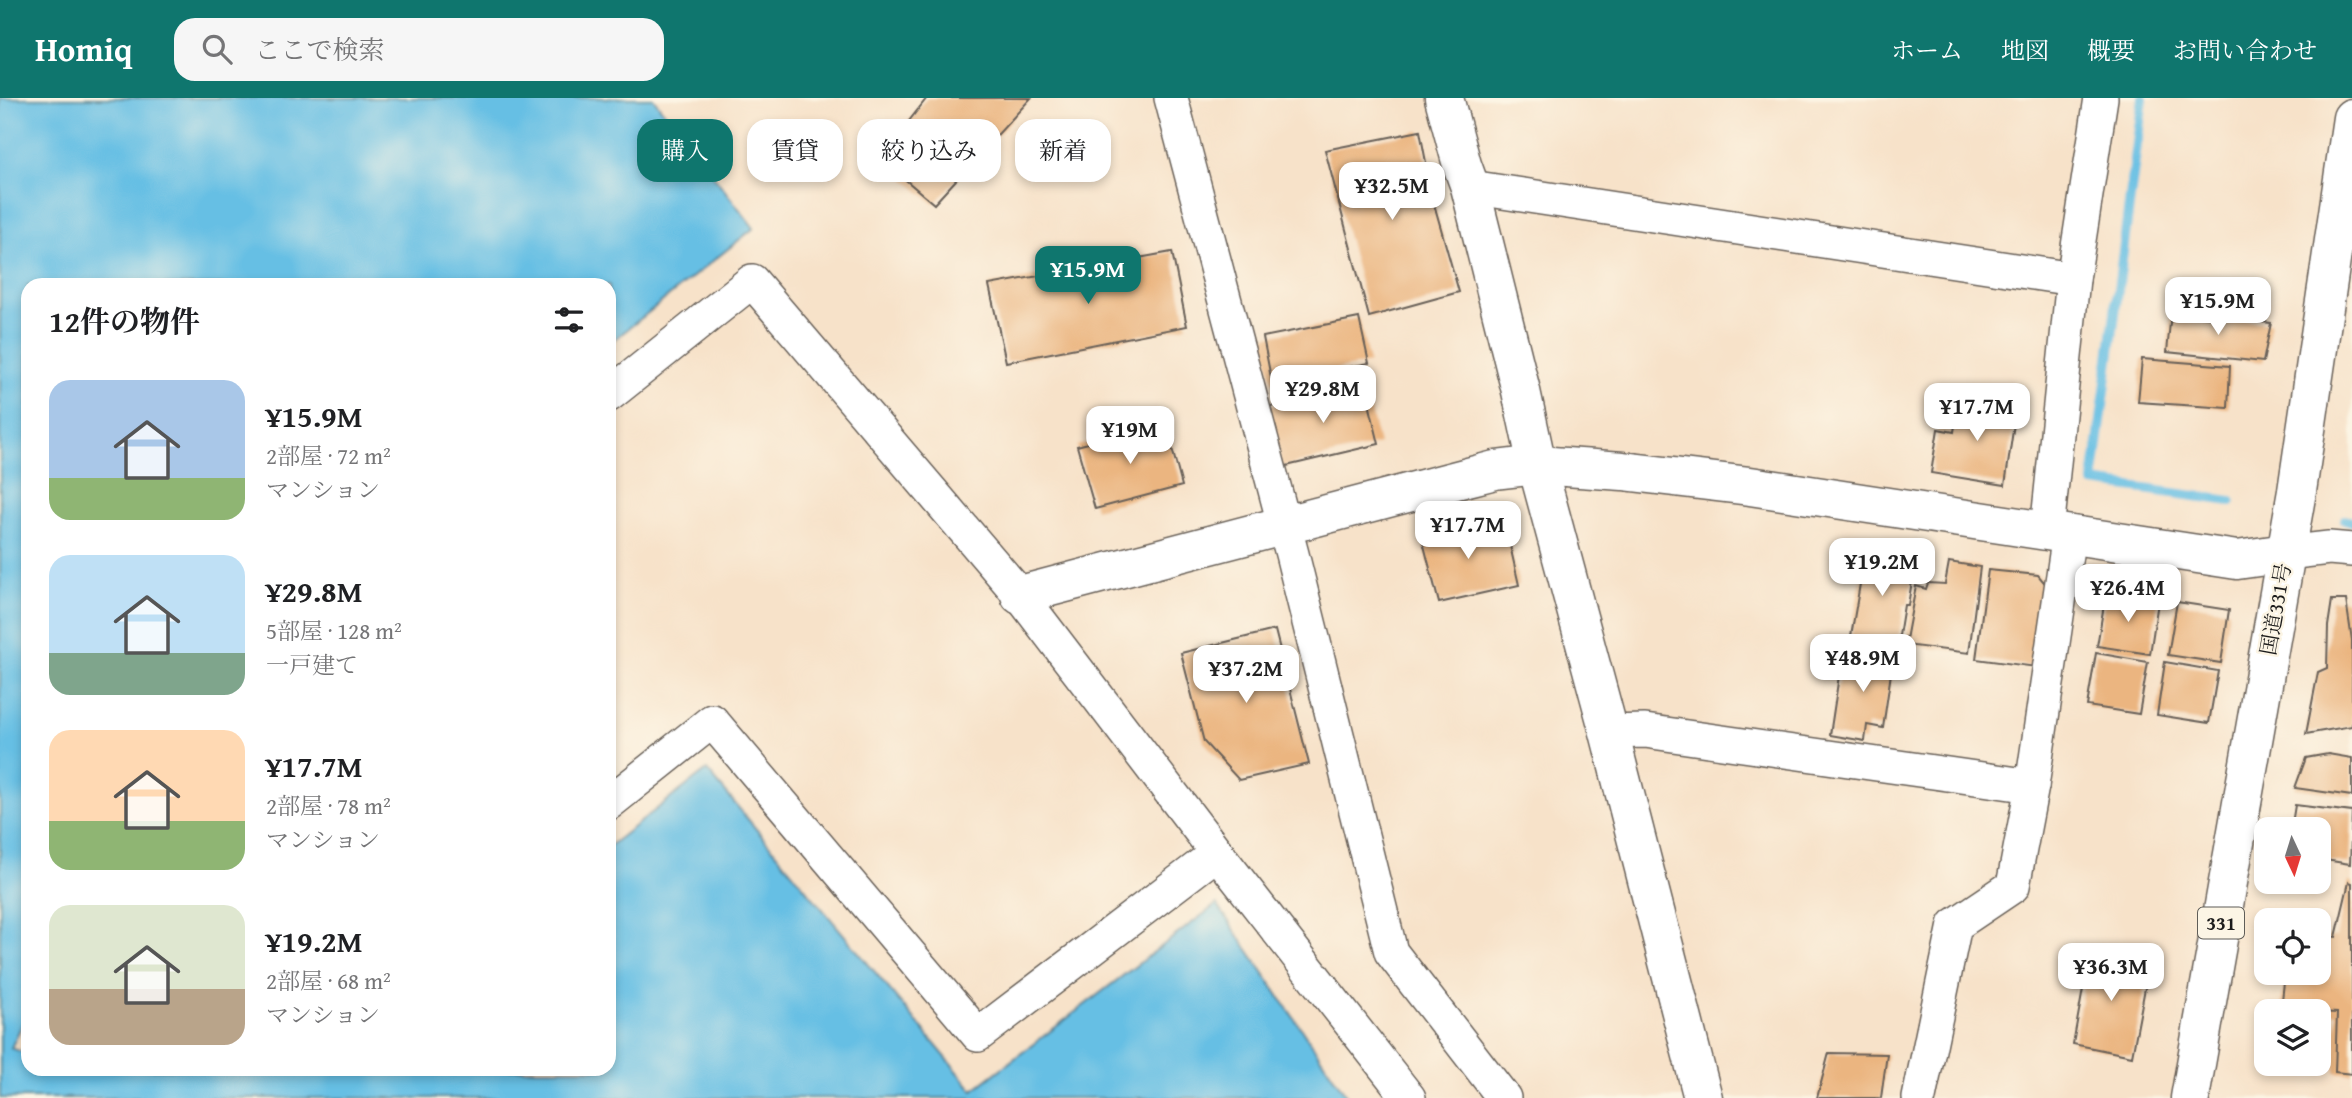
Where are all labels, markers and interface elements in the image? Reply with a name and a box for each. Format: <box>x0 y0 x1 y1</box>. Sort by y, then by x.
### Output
search box <box>174 18 664 81</box>
text: Homiq <box>35 25 132 73</box>
icon: search <box>198 30 236 68</box>
text: ここで検索 <box>254 30 384 69</box>
text: ホーム <box>1891 33 1963 68</box>
text: 地図 <box>2001 33 2049 68</box>
text: 概要 <box>2087 33 2135 68</box>
text: お問い合わせ <box>2173 33 2317 68</box>
chip: 購入 <box>637 119 733 182</box>
chip: 賃貸 <box>747 119 843 182</box>
chip: 絞り込み <box>857 119 1001 182</box>
chip: 新着 <box>1015 119 1111 182</box>
pin: ¥32.5M <box>1335 162 1449 222</box>
text: ¥32.5M <box>1355 168 1429 201</box>
pin: ¥15.9M <box>1031 246 1145 306</box>
text: ¥15.9M <box>1051 252 1125 285</box>
pin: ¥15.9M <box>2161 278 2275 337</box>
text: ¥15.9M <box>2181 283 2255 316</box>
text: 12件の物件 <box>49 299 200 343</box>
icon: filters <box>550 301 588 339</box>
pin: ¥29.8M <box>1266 366 1380 425</box>
text: ¥29.8M <box>1286 371 1360 404</box>
pin: ¥17.7M <box>1920 384 2034 443</box>
text: ¥17.7M <box>1940 389 2014 422</box>
text: ¥15.9M <box>266 394 362 438</box>
pin: ¥19M <box>1089 406 1171 466</box>
icon: home <box>105 408 189 492</box>
text: ¥19M <box>1102 412 1158 445</box>
text: 2部屋 · 72 m² <box>266 439 391 472</box>
text: マンション <box>266 473 380 506</box>
pin: ¥17.7M <box>1411 502 1525 561</box>
text: ¥17.7M <box>1431 507 1505 540</box>
pin: ¥19.2M <box>1825 538 1939 598</box>
text: ¥19.2M <box>1845 544 1919 577</box>
street label: 国道331号 <box>2252 560 2299 658</box>
pin: ¥26.4M <box>2071 564 2185 624</box>
text: ¥29.8M <box>266 569 362 613</box>
text: ¥26.4M <box>2091 570 2165 603</box>
icon: home <box>105 583 189 667</box>
text: 5部屋 · 128 m² <box>266 614 402 647</box>
pin: ¥48.9M <box>1806 634 1920 694</box>
text: ¥48.9M <box>1826 640 1900 673</box>
pin: ¥37.2M <box>1189 646 1303 705</box>
text: 一戸建て <box>266 648 358 681</box>
text: ¥37.2M <box>1209 651 1283 684</box>
text: ¥17.7M <box>266 744 362 788</box>
icon: home <box>105 758 189 842</box>
text: 2部屋 · 78 m² <box>266 789 391 822</box>
north arrow <box>2254 817 2331 894</box>
map controls <box>2254 817 2331 1076</box>
text: マンション <box>266 823 380 856</box>
road number: 331 <box>2198 908 2244 938</box>
button: locate <box>2254 908 2331 985</box>
text: ¥19.2M <box>266 919 362 963</box>
icon: home <box>105 933 189 1017</box>
pin: ¥36.3M <box>2054 944 2168 1003</box>
text: ¥36.3M <box>2074 949 2148 982</box>
text: 2部屋 · 68 m² <box>266 964 391 997</box>
text: マンション <box>266 998 380 1031</box>
button: layers <box>2254 999 2331 1076</box>

